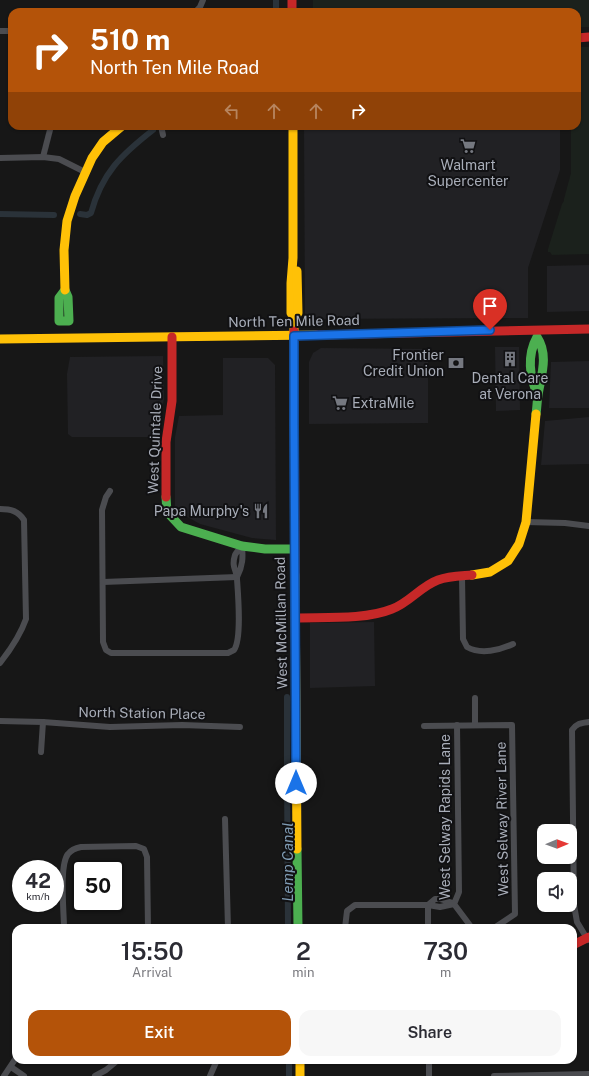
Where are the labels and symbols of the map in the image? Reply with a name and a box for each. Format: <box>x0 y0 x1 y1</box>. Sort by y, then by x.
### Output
supermarket icon: Walmart Supercenter <box>459 137 477 155</box>
place label: Walmart Supercenter <box>427 157 509 189</box>
pin <box>473 289 507 330</box>
street label: North Ten Mile Road <box>228 312 360 330</box>
place label: Frontier Credit Union <box>363 347 444 379</box>
building icon: Dental Care at Verona <box>501 350 519 368</box>
bank icon: Frontier Credit Union <box>447 354 465 372</box>
street label: West Quintale Drive <box>145 366 165 494</box>
place label: Dental Care at Verona <box>472 370 548 402</box>
supermarket icon: ExtraMile <box>331 394 349 412</box>
place label: ExtraMile <box>352 395 414 411</box>
restaurant icon: Papa Murphy's <box>252 502 270 520</box>
place label: Papa Murphy's <box>154 503 249 519</box>
street label: West McMillan Road <box>272 557 290 689</box>
street label: North Station Place <box>78 704 206 722</box>
street label: West Selway Rapids Lane <box>437 734 453 900</box>
street label: West Selway River Lane <box>493 741 511 897</box>
position arrow <box>275 762 317 804</box>
water label: Lemp Canal <box>279 822 296 902</box>
north arrow <box>537 824 577 864</box>
speed limit sign: 50 <box>72 860 124 912</box>

